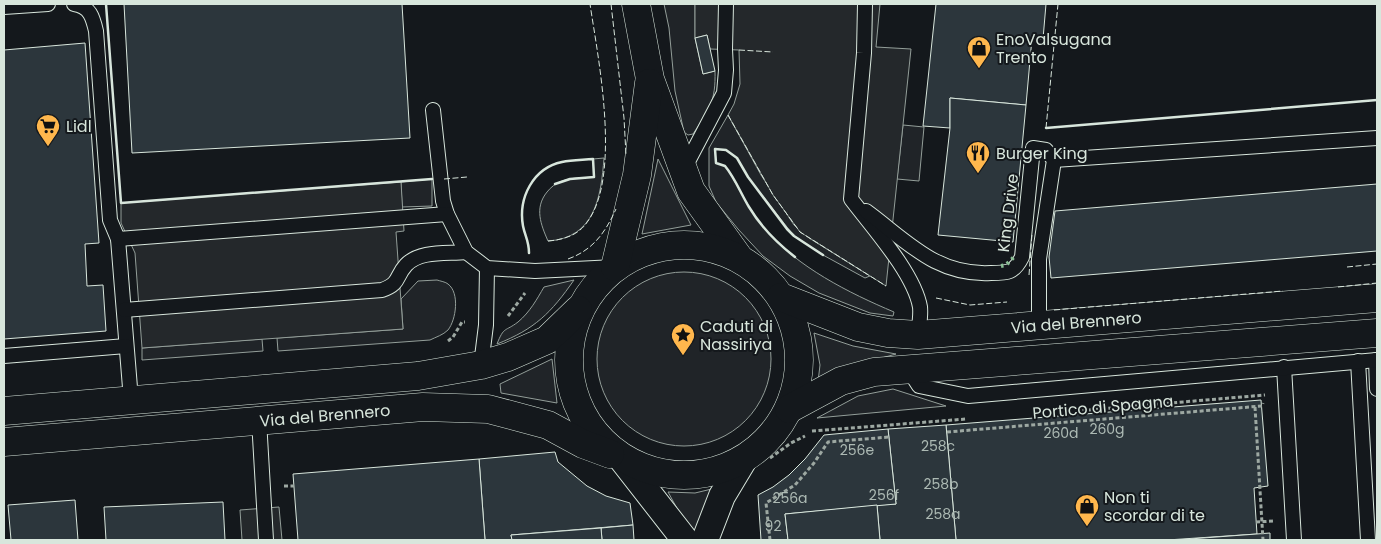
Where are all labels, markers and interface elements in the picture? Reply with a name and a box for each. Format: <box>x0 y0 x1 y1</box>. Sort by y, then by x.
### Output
place label: EnoValsugana Trento <box>996 28 1112 69</box>
shop icon: EnoValsugana Trento <box>966 35 992 69</box>
supermarket icon: Lidl <box>35 113 61 147</box>
place label: Lidl <box>66 115 92 138</box>
restaurant icon: Burger King <box>965 140 991 174</box>
place label: Burger King <box>996 142 1088 165</box>
street label: King Drive <box>992 172 1024 254</box>
street label: Via del Brennero <box>1010 306 1142 339</box>
place label: Caduti di Nassiriya <box>700 315 773 356</box>
place icon: Caduti di Nassiriya <box>670 322 696 356</box>
street label: Portico di Spagna <box>1032 389 1174 425</box>
street label: Via del Brennero <box>259 398 391 432</box>
house number: 260g <box>1089 419 1125 439</box>
house number: 260d <box>1043 423 1079 443</box>
house number: 258c <box>921 436 955 456</box>
house number: 256e <box>840 440 875 460</box>
house number: 258b <box>923 474 959 494</box>
house number: 256f <box>869 485 900 505</box>
place label: Non ti scordar di te <box>1104 486 1205 527</box>
house number: 256a <box>772 488 808 508</box>
shop icon: Non ti scordar di te <box>1074 493 1100 527</box>
house number: 258a <box>925 504 961 524</box>
house number: 92 <box>765 516 781 536</box>

